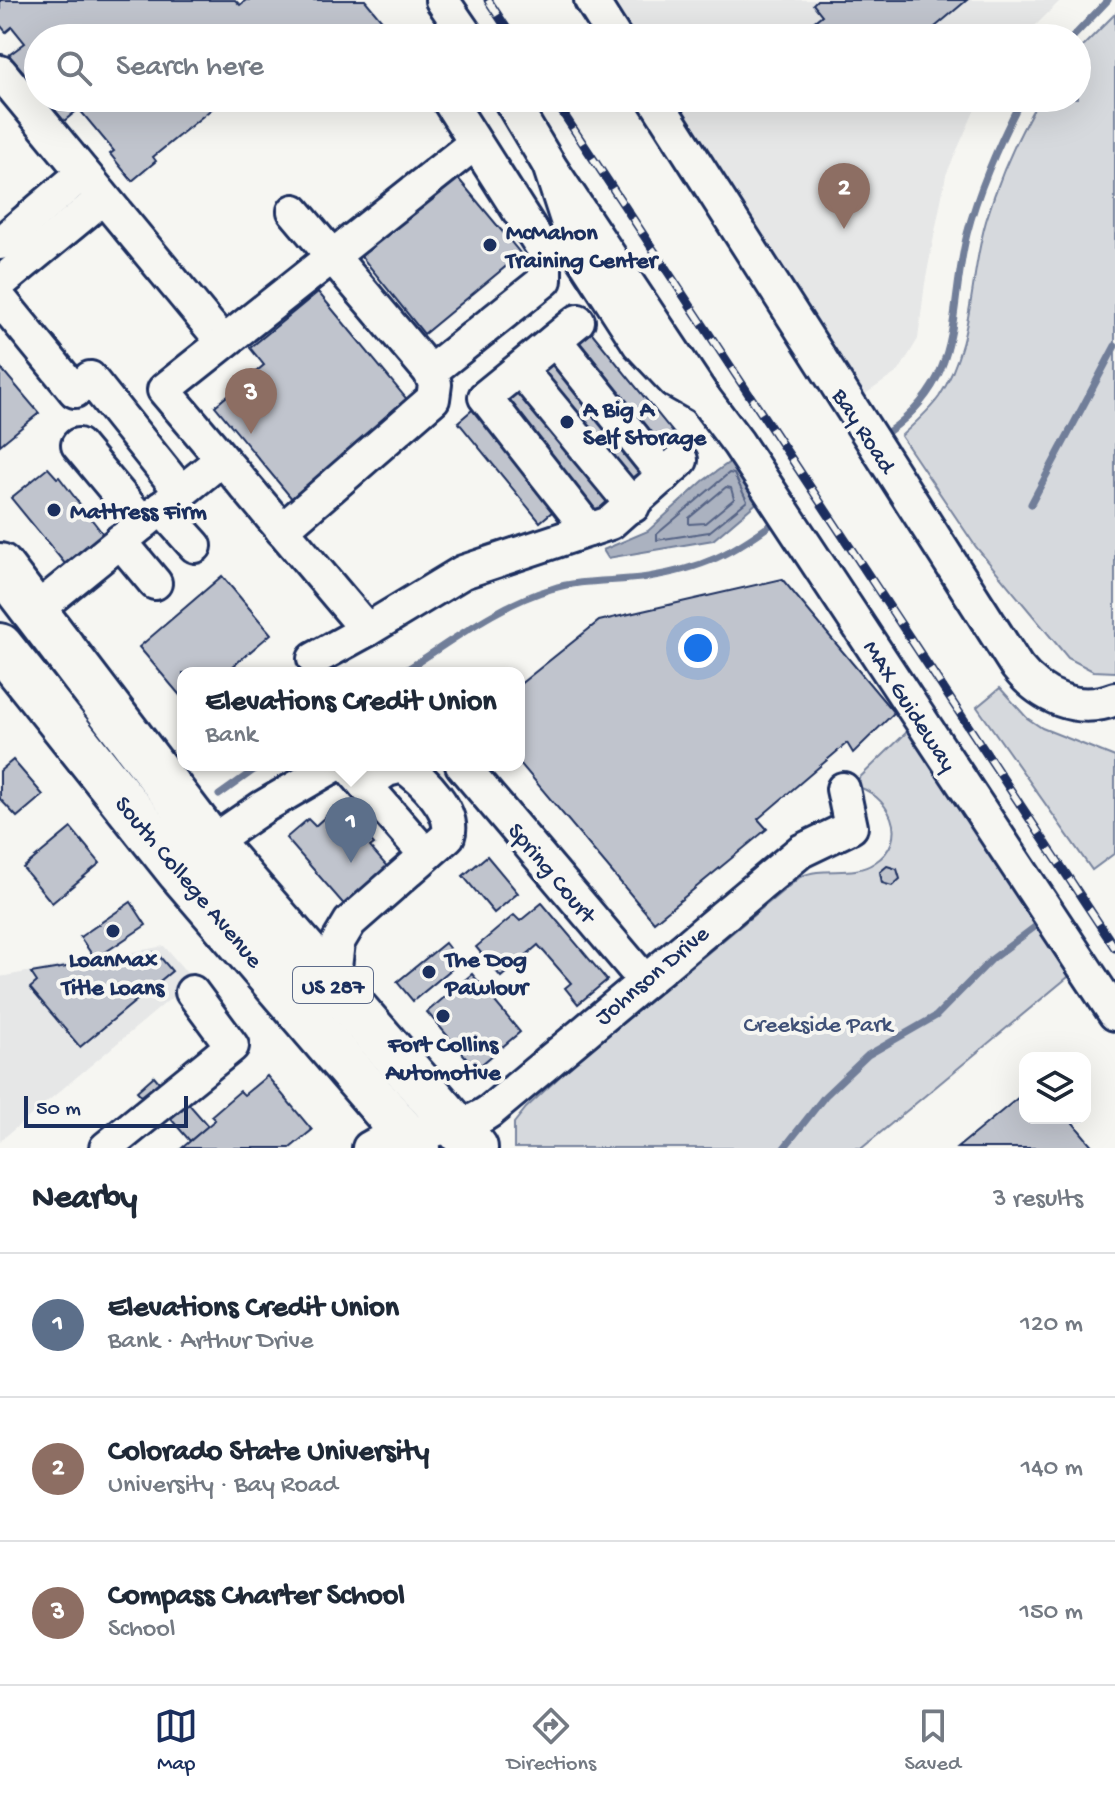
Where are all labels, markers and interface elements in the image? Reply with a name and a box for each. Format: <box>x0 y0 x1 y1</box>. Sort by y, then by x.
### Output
search box <box>24 24 1091 112</box>
icon: search <box>52 46 96 90</box>
text: Search here <box>116 51 264 86</box>
pin: 2 <box>818 163 870 229</box>
place label: McMahon Training Center <box>504 220 660 277</box>
marker: McMahon Training Center <box>481 236 499 254</box>
pin: 3 <box>225 368 277 434</box>
street label: Bay Road <box>823 383 901 481</box>
place label: A Big A Self Storage <box>582 397 708 454</box>
marker: A Big A Self Storage <box>558 413 576 431</box>
place label: Mattress Firm <box>70 499 207 528</box>
marker: Mattress Firm <box>45 501 63 519</box>
your location <box>678 628 718 668</box>
street label: MAX Guideway <box>855 636 961 778</box>
popup <box>177 667 525 771</box>
text: Elevations Credit Union <box>205 686 497 721</box>
text: Bank <box>205 721 257 752</box>
street label: South College Avenue <box>107 791 268 976</box>
pin: 1 <box>325 797 377 863</box>
street label: Spring Court <box>500 818 602 932</box>
street label: Johnson Drive <box>590 920 717 1033</box>
marker: LoanMax Title Loans <box>104 922 122 940</box>
place label: LoanMax Title Loans <box>60 947 165 1004</box>
place label: The Dog Pawlour <box>443 947 530 1004</box>
marker: The Dog Pawlour <box>420 963 438 981</box>
road number: US 287 <box>293 967 373 1003</box>
marker: Fort Collins Automotive <box>434 1007 452 1025</box>
park label: Creekside Park <box>744 1012 895 1041</box>
place label: Fort Collins Automotive <box>384 1032 502 1089</box>
map controls <box>1019 1052 1091 1124</box>
button: layers <box>1019 1052 1091 1124</box>
scale bar <box>24 1092 188 1128</box>
text: 50 m <box>36 1097 81 1123</box>
text: Nearby <box>32 1180 137 1220</box>
text: 3 results <box>993 1185 1083 1216</box>
text: Elevations Credit Union <box>108 1292 399 1327</box>
text: 1 <box>53 1310 63 1341</box>
text: 120 m <box>1020 1310 1083 1341</box>
text: Bank · Arthur Drive <box>108 1327 314 1358</box>
text: Colorado State University <box>108 1436 429 1471</box>
text: 2 <box>52 1454 64 1485</box>
text: 140 m <box>1021 1454 1083 1485</box>
text: University · Bay Road <box>108 1471 338 1502</box>
text: Compass Charter School <box>108 1580 405 1615</box>
text: 3 <box>51 1598 65 1629</box>
text: 150 m <box>1019 1598 1083 1629</box>
text: School <box>108 1615 176 1646</box>
tab: Map <box>154 1704 198 1778</box>
tab: Directions <box>507 1704 596 1778</box>
tab: Saved <box>904 1704 961 1778</box>

